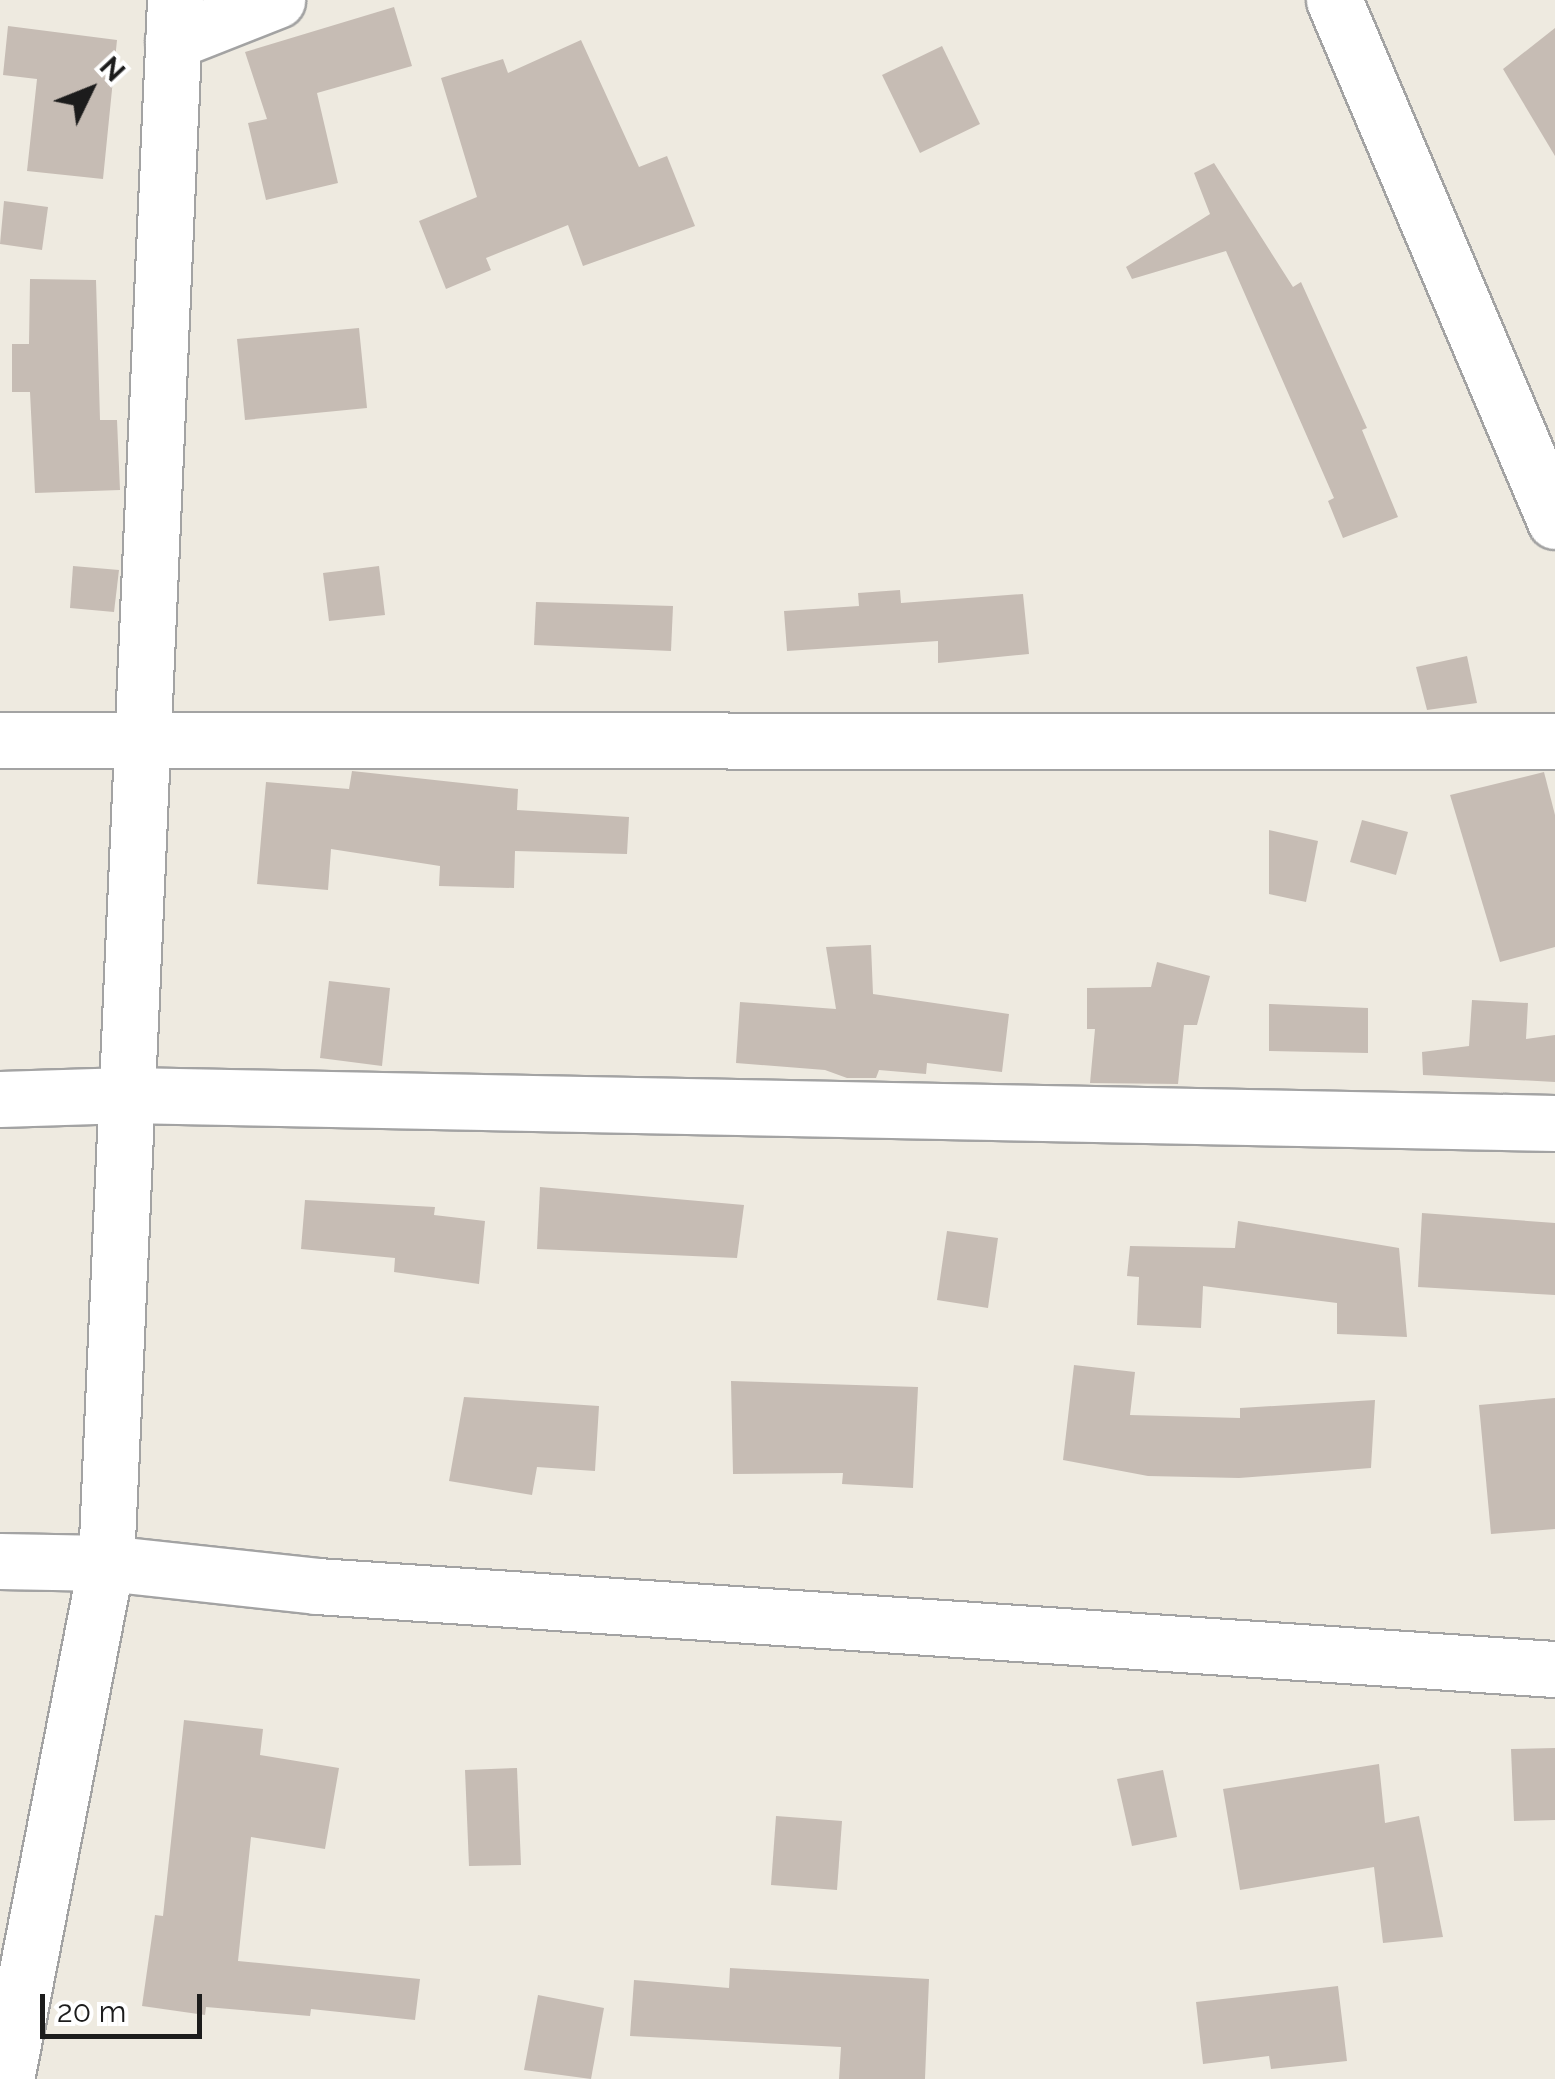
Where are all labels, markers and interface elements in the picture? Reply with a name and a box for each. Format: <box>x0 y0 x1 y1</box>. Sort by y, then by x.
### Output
north arrow <box>40 40 140 140</box>
text: N <box>93 50 132 88</box>
scale bar <box>45 1974 208 2036</box>
text: 20 m <box>57 1994 126 2029</box>

